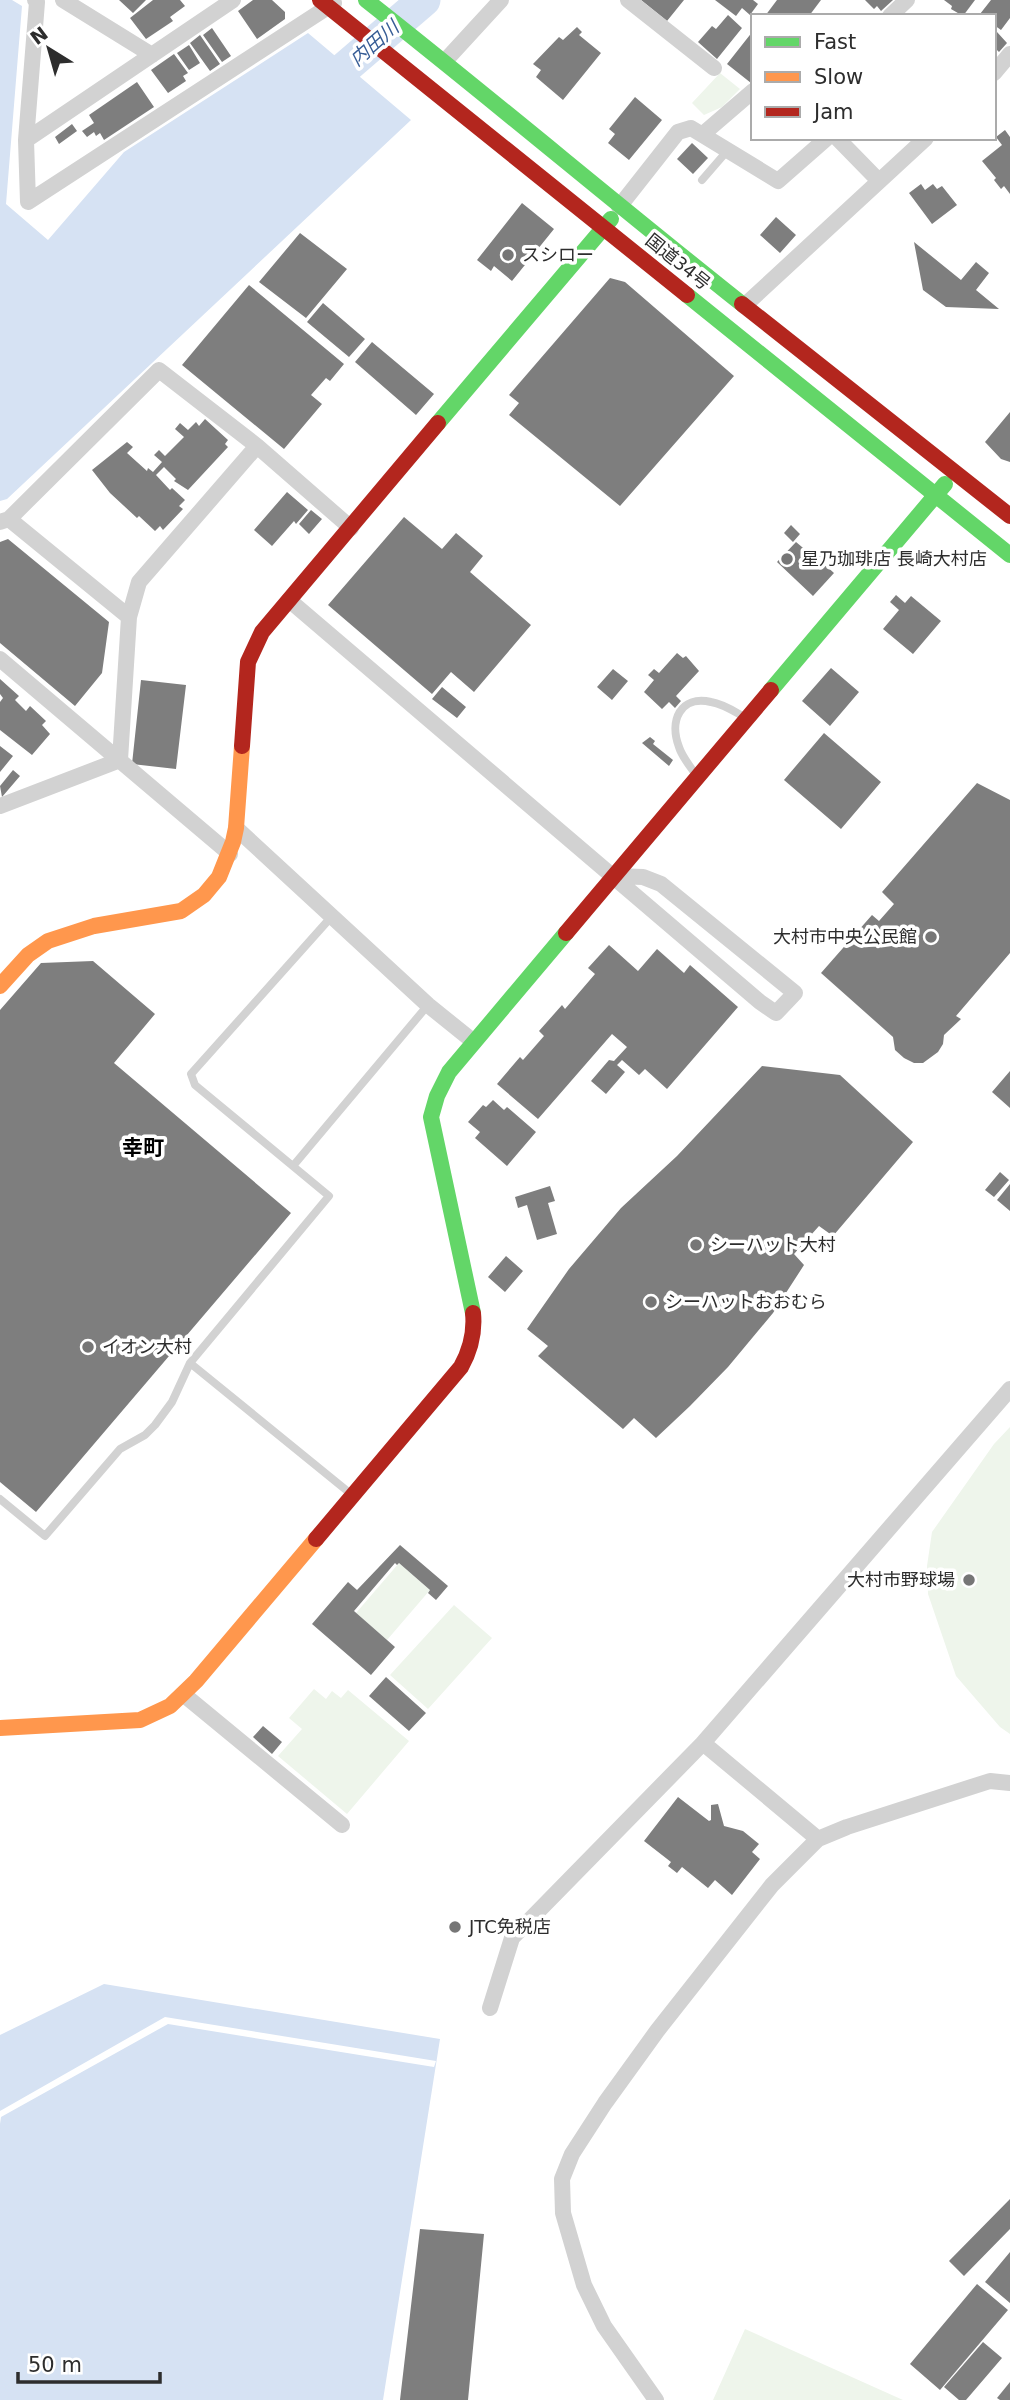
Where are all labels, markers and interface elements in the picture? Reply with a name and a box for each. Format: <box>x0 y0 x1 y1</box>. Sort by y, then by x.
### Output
north arrow <box>14 14 84 84</box>
legend <box>751 14 996 140</box>
water label: 内田川 <box>345 15 404 70</box>
text: N <box>26 22 52 49</box>
text: Fast <box>814 30 856 54</box>
text: Slow <box>814 65 863 89</box>
text: Jam <box>812 100 854 124</box>
street label: 国道34号 <box>642 229 715 294</box>
place label: スシロー <box>522 244 594 265</box>
marker: スシロー <box>500 247 516 263</box>
place label: 星乃珈琲店 長崎大村店 <box>801 548 987 569</box>
marker: 星乃珈琲店 長崎大村店 <box>779 551 795 567</box>
place label: 大村市中央公民館 <box>773 926 917 947</box>
marker: 大村市中央公民館 <box>923 929 939 945</box>
district label: 幸町 <box>122 1136 164 1160</box>
place label: シーハット大村 <box>710 1234 836 1255</box>
marker: シーハット大村 <box>688 1237 704 1253</box>
place label: シーハットおおむら <box>665 1291 827 1312</box>
marker: シーハットおおむら <box>643 1294 659 1310</box>
place label: イオン大村 <box>102 1336 192 1357</box>
marker: イオン大村 <box>80 1339 96 1355</box>
place label: 大村市野球場 <box>847 1569 955 1590</box>
marker: 大村市野球場 <box>961 1572 977 1588</box>
place label: JTC免税店 <box>468 1916 551 1937</box>
marker: JTC免税店 <box>447 1919 463 1935</box>
scale bar <box>18 2340 159 2384</box>
text: 50 m <box>28 2353 82 2377</box>

